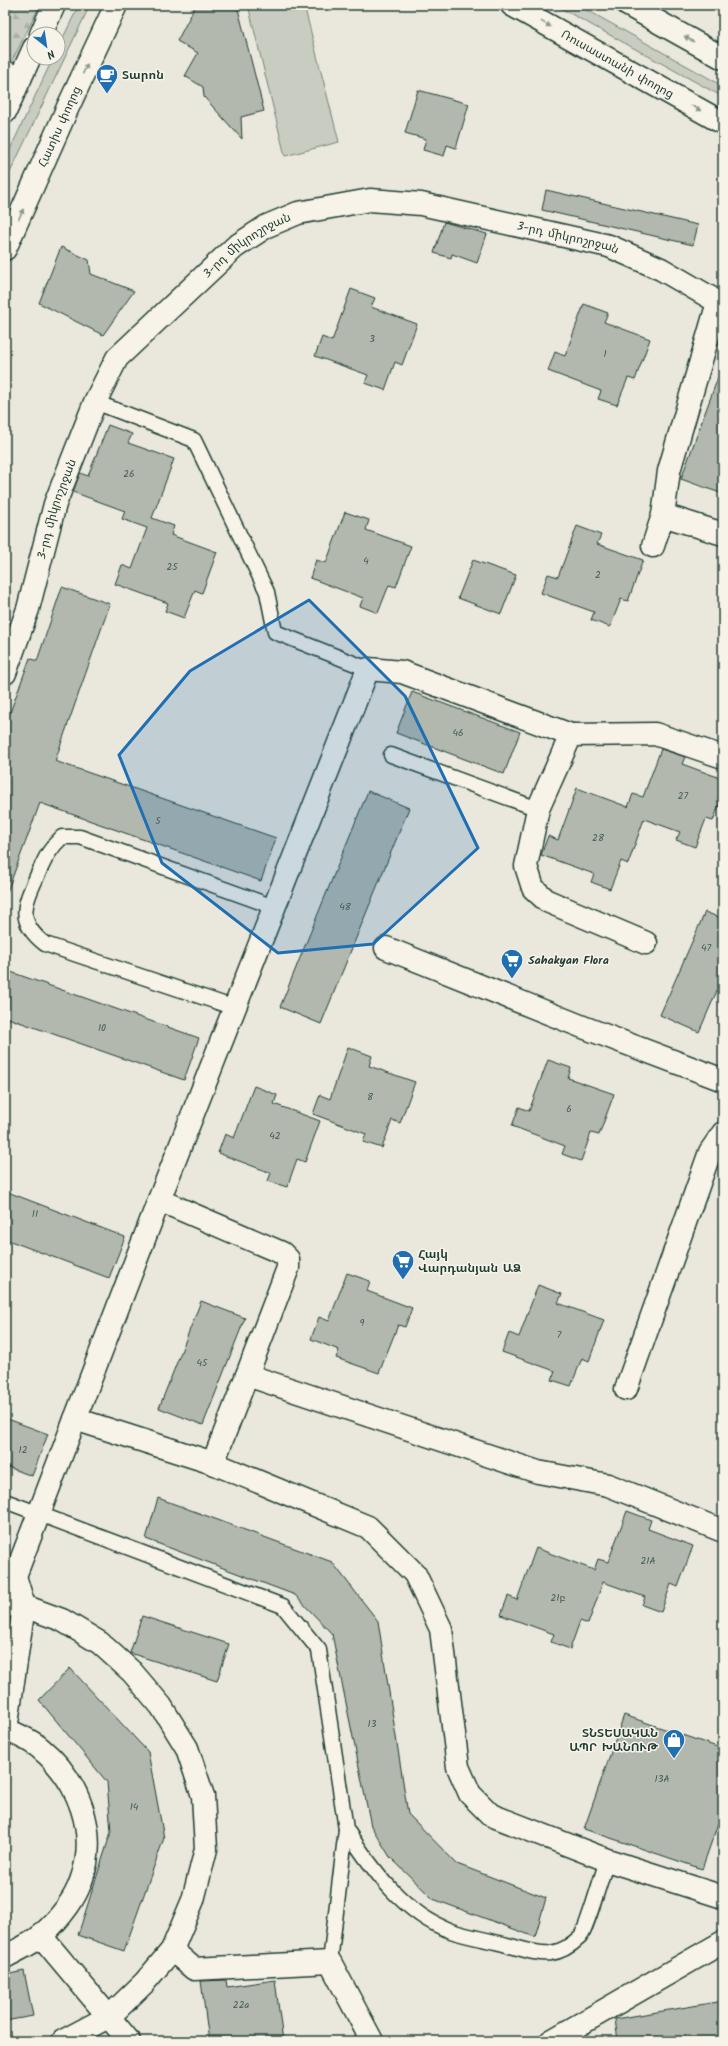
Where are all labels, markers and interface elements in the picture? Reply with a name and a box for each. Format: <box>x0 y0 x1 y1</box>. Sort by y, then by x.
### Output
one-way arrow <box>540 21 552 28</box>
street label: Ռուսաստանի փողոց <box>558 25 678 103</box>
north arrow <box>26 26 66 66</box>
one-way arrow <box>683 35 695 42</box>
text: N <box>43 44 58 63</box>
cafe icon: Տարոն <box>94 62 120 95</box>
one-way arrow <box>82 64 88 75</box>
place label: Տարոն <box>122 66 164 85</box>
street label: Հատիս փողոց <box>33 83 86 170</box>
one-way arrow <box>691 105 702 112</box>
one-way arrow <box>18 208 24 219</box>
street label: 3-րդ միկրոշրջան <box>198 208 294 282</box>
street label: 3-րդ միկրոշրջան <box>515 216 622 259</box>
house number: 3 <box>369 331 375 347</box>
house number: 1 <box>603 346 607 362</box>
street label: 3-րդ միկրոշրջան <box>32 456 81 561</box>
house number: 26 <box>123 466 135 482</box>
house number: 4 <box>363 553 369 569</box>
house number: 25 <box>166 559 178 575</box>
house number: 2 <box>595 567 601 583</box>
house number: 46 <box>452 725 464 741</box>
house number: 27 <box>678 788 689 804</box>
house number: 5 <box>155 813 161 829</box>
house number: 28 <box>592 830 605 846</box>
house number: 48 <box>339 899 352 915</box>
house number: 47 <box>701 940 711 956</box>
supermarket icon: Sahakyan Flora <box>499 947 525 980</box>
place label: Sahakyan Flora <box>528 951 609 970</box>
house number: 10 <box>98 1020 106 1036</box>
house number: 8 <box>367 1089 374 1105</box>
house number: 6 <box>566 1101 572 1117</box>
house number: 42 <box>269 1128 281 1144</box>
house number: 11 <box>32 1206 38 1222</box>
place label: Հայկ Վարդանյան ԱՁ <box>418 1245 521 1278</box>
supermarket icon: Հայկ Վարդանյան ԱՁ <box>390 1248 416 1281</box>
house number: 9 <box>360 1315 365 1331</box>
house number: 7 <box>557 1327 562 1343</box>
house number: 45 <box>197 1355 208 1371</box>
house number: 12 <box>19 1442 28 1458</box>
house number: 21A <box>640 1553 656 1569</box>
house number: 21բ <box>551 1590 565 1606</box>
house number: 13 <box>368 1716 377 1732</box>
place label: ՏՆՏԵՍԱԿԱՆ ԱՊՐ ԽԱՆՈՒԹ <box>569 1724 658 1757</box>
shop icon: ՏՆՏԵՍԱԿԱՆ ԱՊՐ ԽԱՆՈՒԹ <box>661 1727 687 1760</box>
house number: 13A <box>655 1771 669 1787</box>
house number: 14 <box>130 1799 139 1815</box>
house number: 22a <box>233 1997 249 2013</box>

